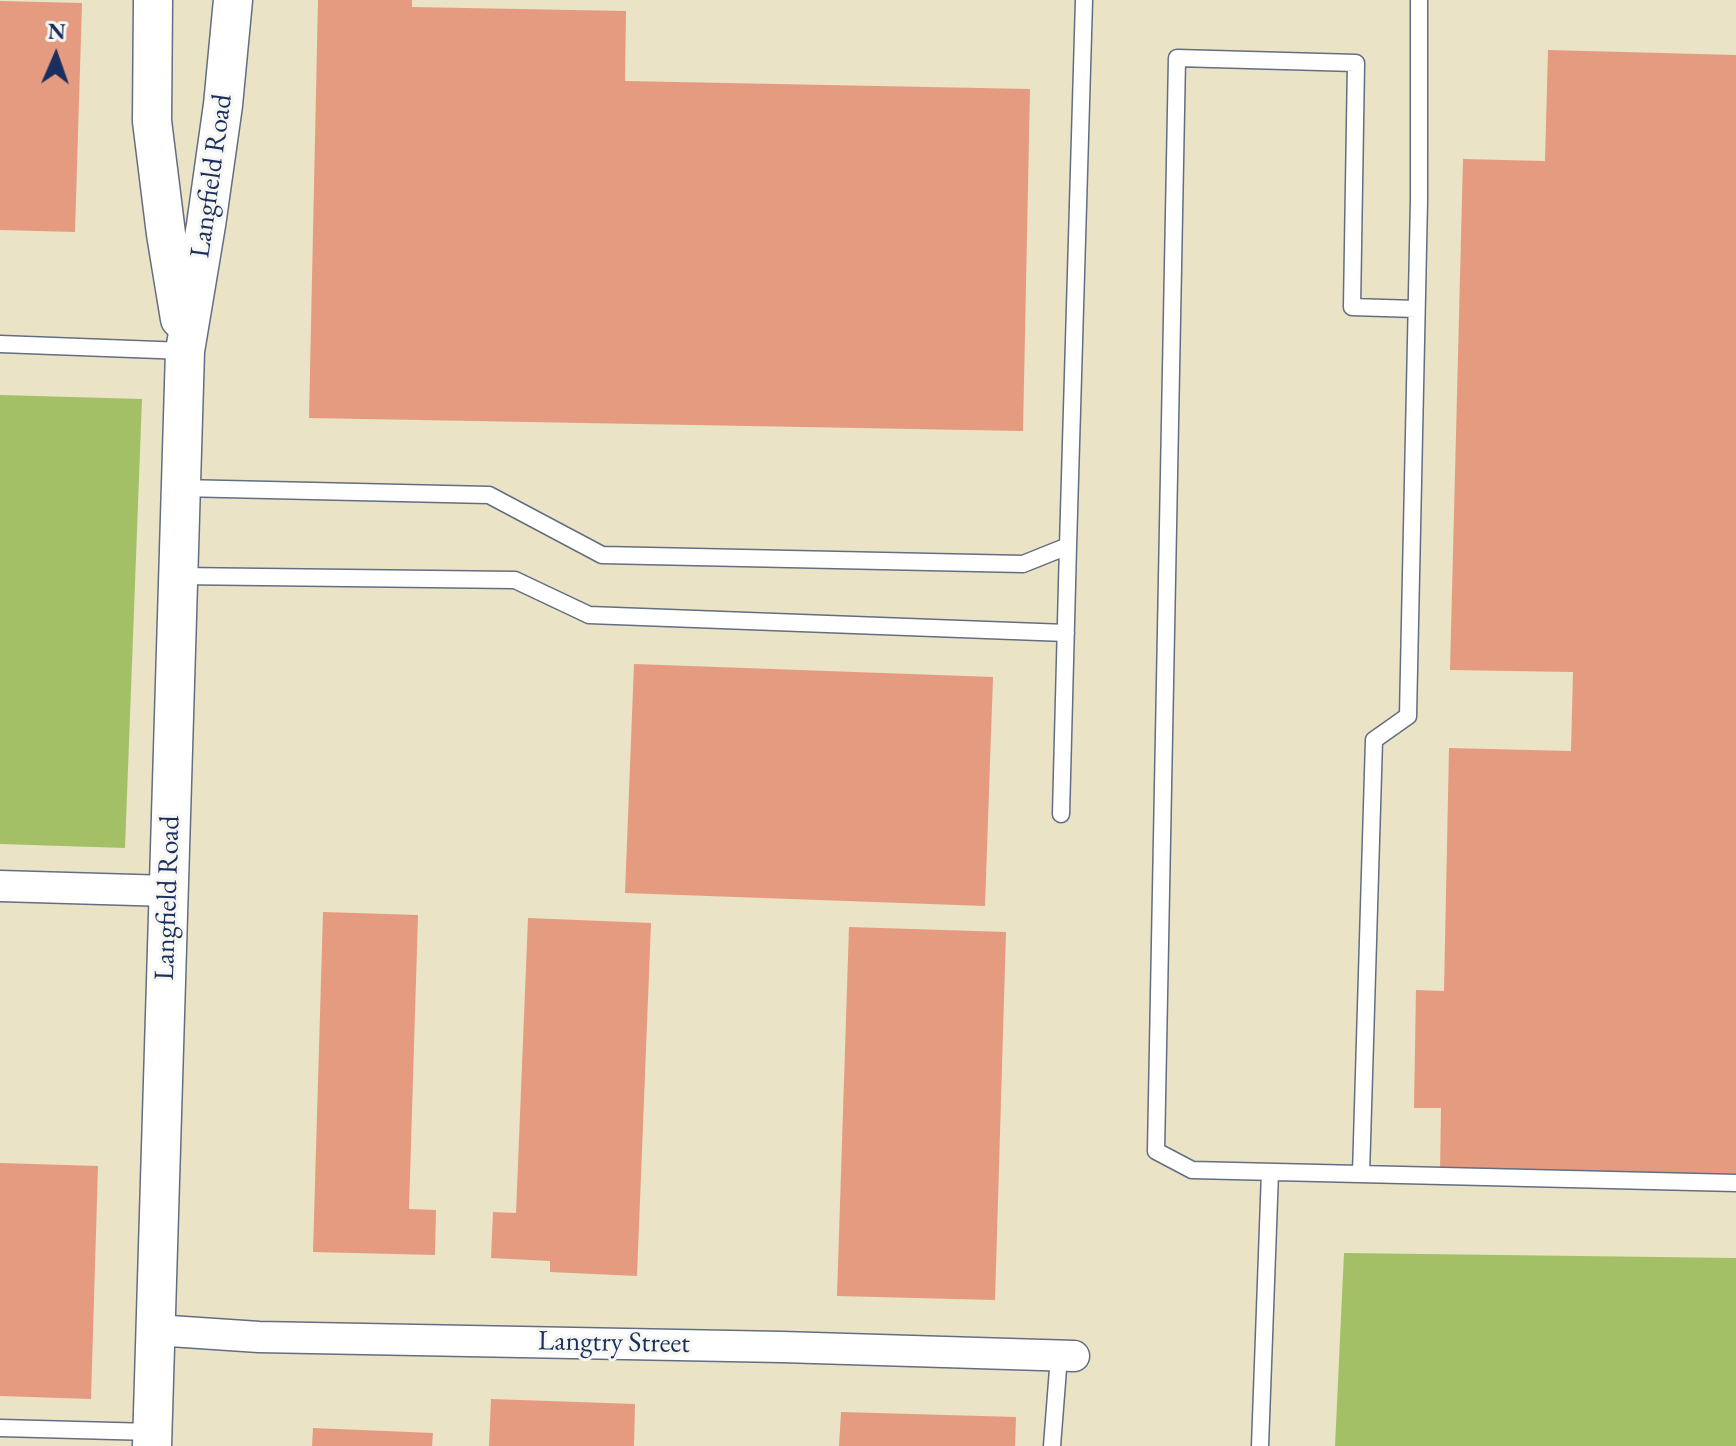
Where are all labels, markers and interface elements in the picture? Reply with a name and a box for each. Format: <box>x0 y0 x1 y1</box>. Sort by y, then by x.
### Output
north arrow <box>16 16 96 96</box>
text: N <box>47 17 66 46</box>
street label: Langfield Road <box>184 92 240 260</box>
street label: Langfield Road <box>148 815 188 981</box>
street label: Langtry Street <box>538 1325 690 1361</box>

